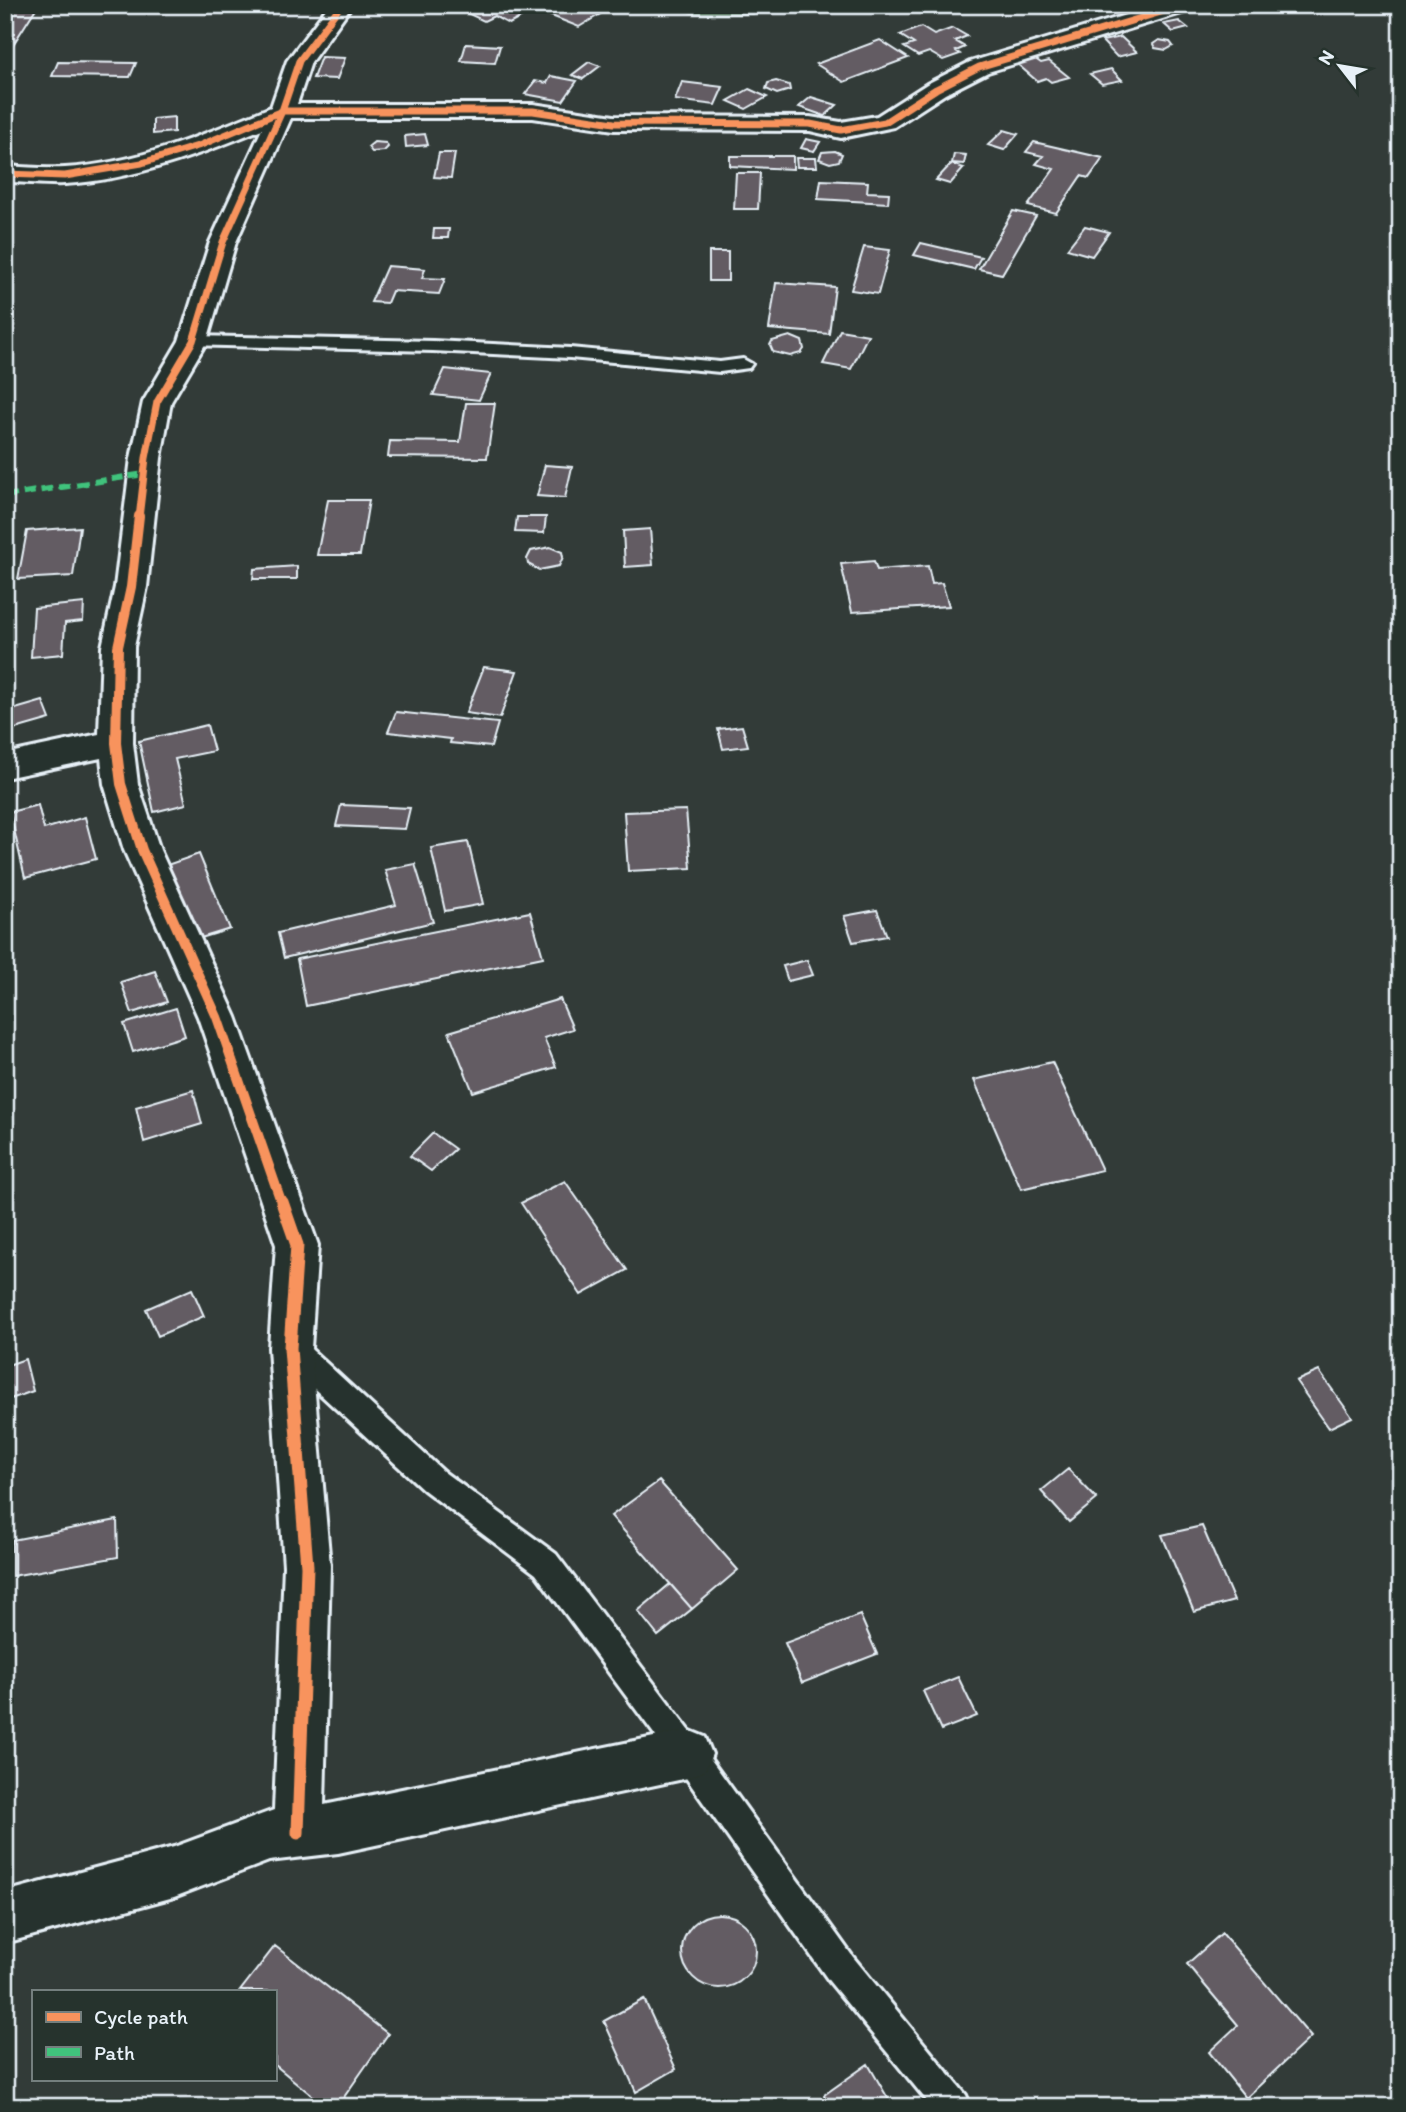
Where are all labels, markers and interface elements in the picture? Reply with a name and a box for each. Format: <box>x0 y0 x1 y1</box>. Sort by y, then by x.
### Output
north arrow <box>1304 32 1374 102</box>
text: N <box>1313 46 1339 69</box>
legend <box>32 1990 276 2080</box>
text: Cycle path <box>94 2004 188 2029</box>
text: Path <box>94 2040 135 2065</box>

